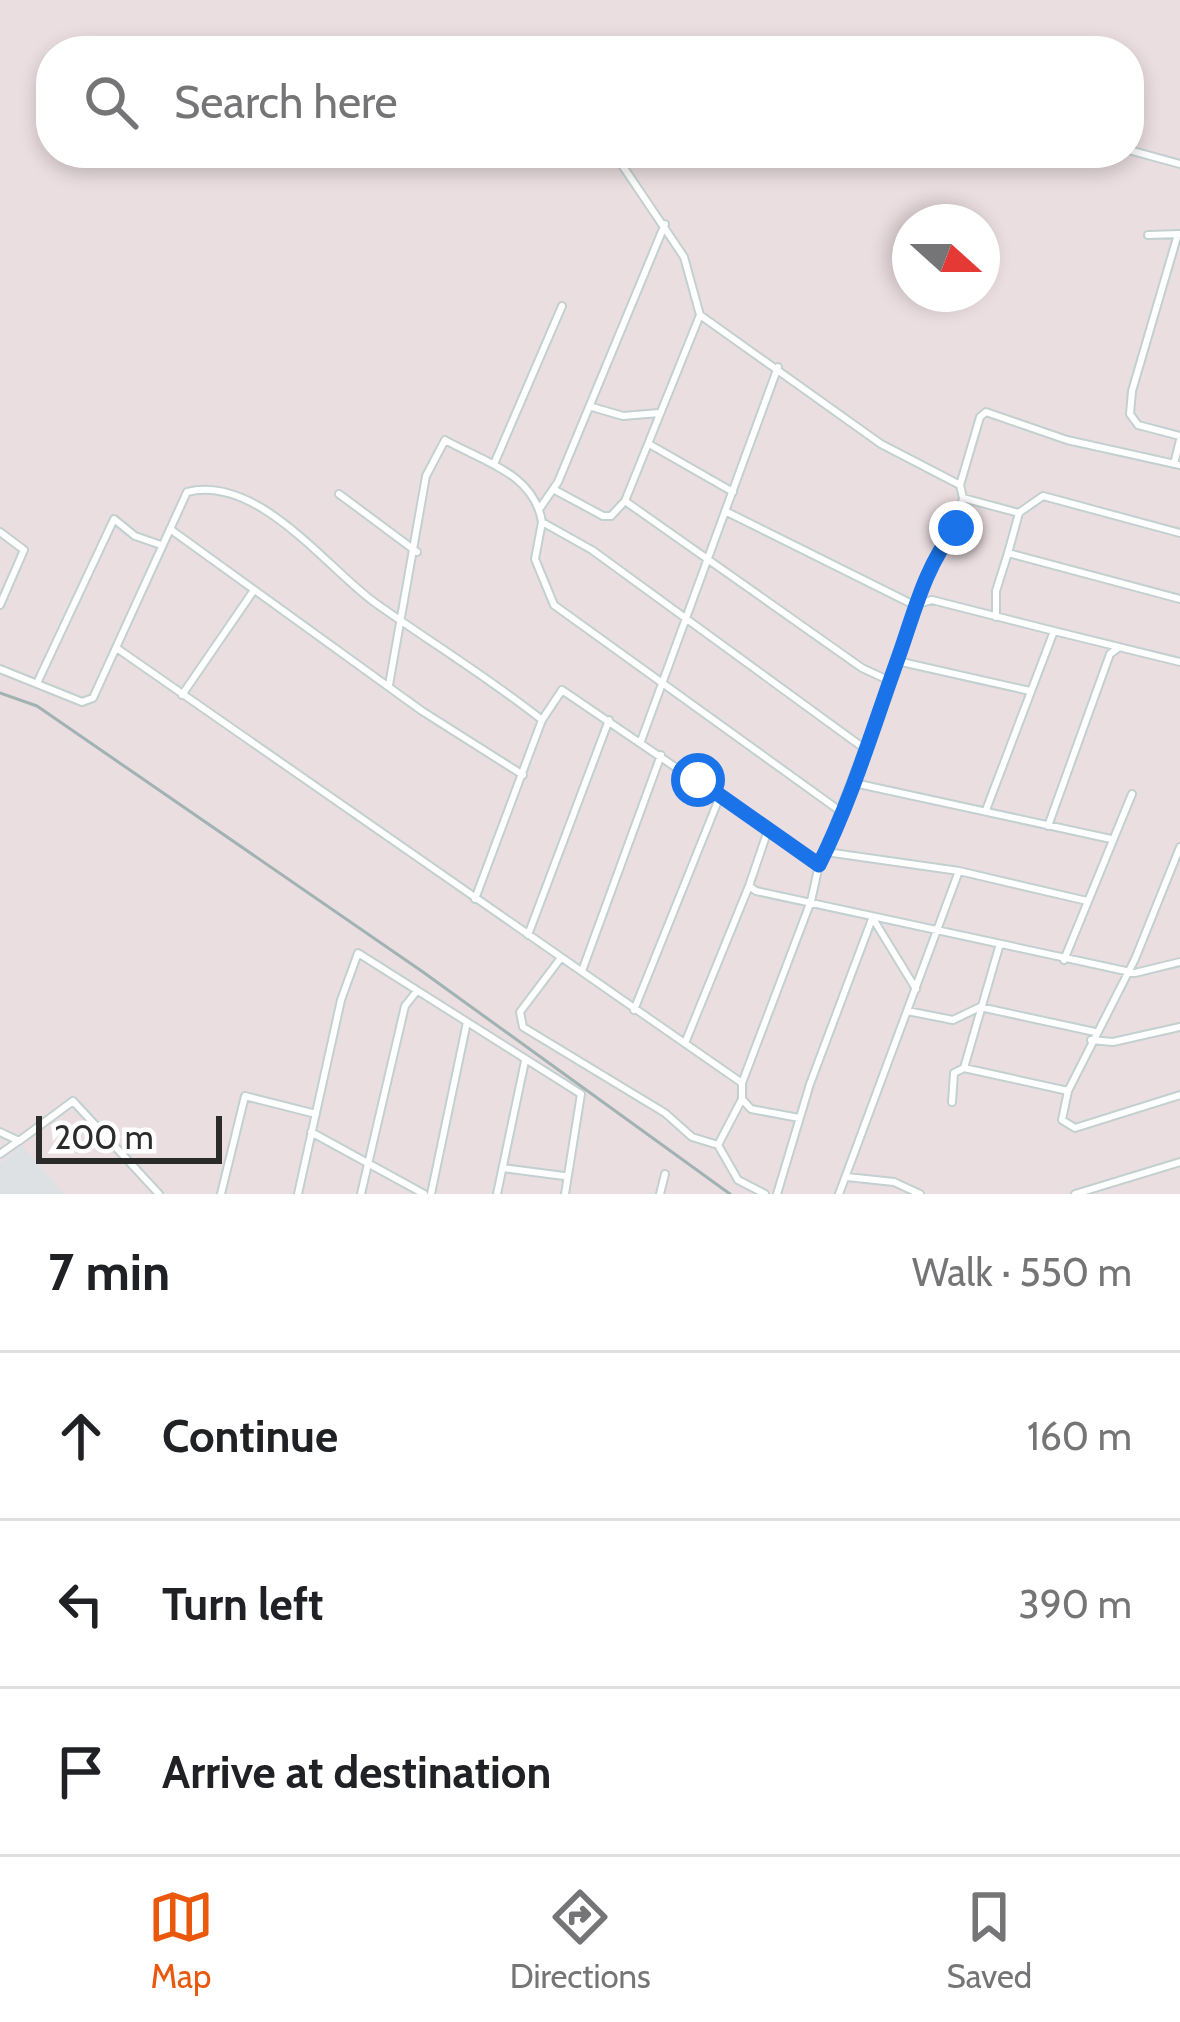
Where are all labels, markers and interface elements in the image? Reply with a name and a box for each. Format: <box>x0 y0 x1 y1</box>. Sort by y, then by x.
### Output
search box <box>36 36 1144 168</box>
icon: search <box>78 69 144 135</box>
text: Search here <box>174 75 398 129</box>
north arrow <box>892 204 1000 312</box>
route end <box>929 501 983 555</box>
route start <box>671 753 725 807</box>
scale bar <box>36 1110 222 1163</box>
text: 200 m <box>54 1117 154 1157</box>
text: 7 min <box>48 1241 170 1303</box>
text: Walk · 550 m <box>912 1248 1132 1296</box>
icon: ahead <box>48 1403 114 1469</box>
text: Continue <box>162 1409 338 1463</box>
text: 160 m <box>1027 1412 1132 1460</box>
icon: left <box>48 1571 114 1637</box>
text: Turn left <box>162 1577 324 1631</box>
text: 390 m <box>1019 1580 1132 1628</box>
icon: arrive <box>48 1739 114 1805</box>
text: Arrive at destination <box>162 1745 551 1799</box>
tab: Map <box>148 1884 214 1996</box>
tab: Directions <box>510 1884 651 1996</box>
tab: Saved <box>946 1884 1032 1996</box>

